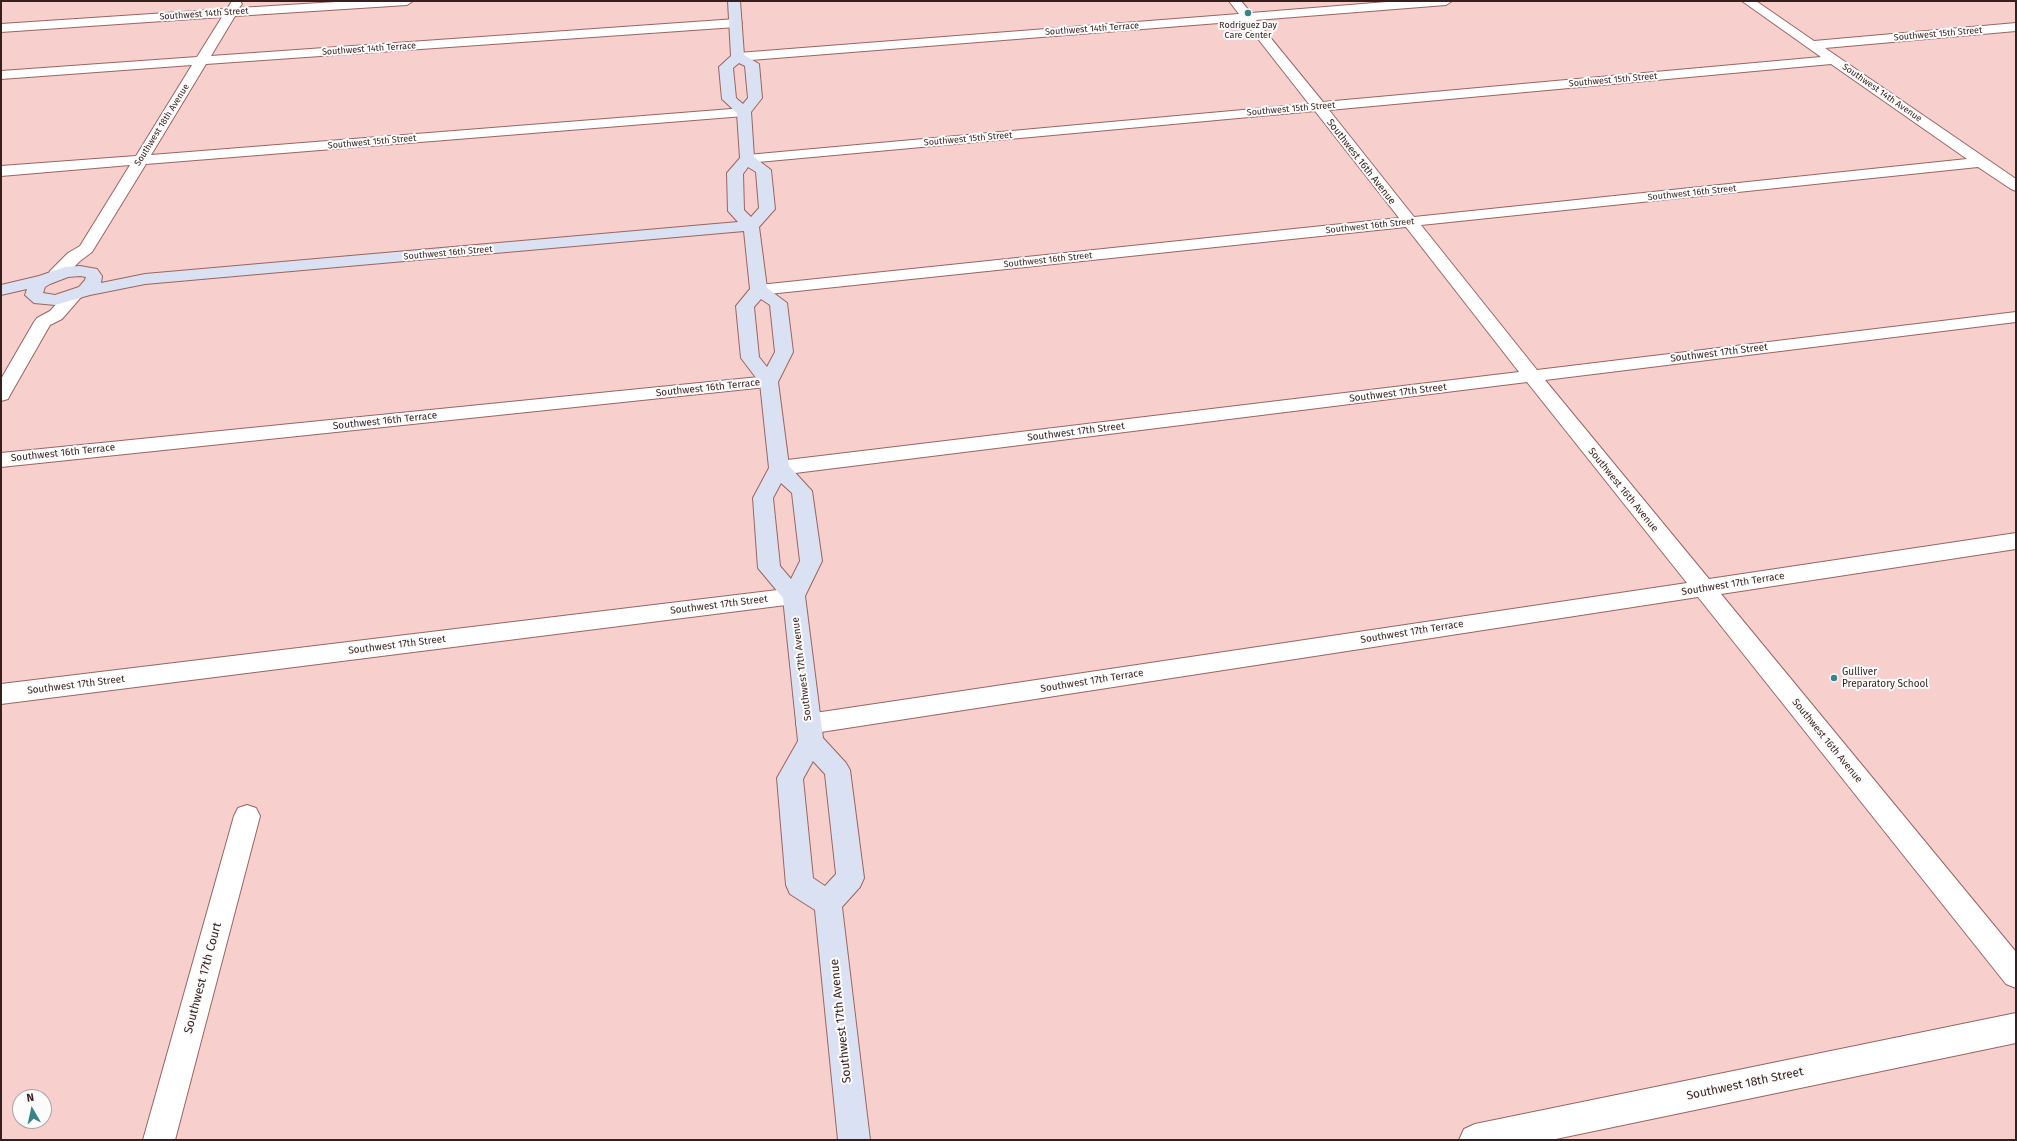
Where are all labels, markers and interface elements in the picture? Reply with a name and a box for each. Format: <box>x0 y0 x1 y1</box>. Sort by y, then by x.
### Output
street label: Southwest 14th Street <box>159 6 249 22</box>
marker: Rodriguez Day Care Center <box>1243 8 1253 18</box>
street label: Southwest 14th Terrace <box>1045 20 1139 38</box>
place label: Rodriguez Day Care Center <box>1219 20 1277 41</box>
street label: Southwest 15th Street <box>1893 25 1983 43</box>
street label: Southwest 14th Terrace <box>322 40 416 58</box>
street label: Southwest 14th Avenue <box>1840 61 1924 125</box>
street label: Southwest 15th Street <box>1568 71 1658 89</box>
street label: Southwest 18th Avenue <box>132 82 192 168</box>
street label: Southwest 15th Street <box>1246 100 1336 118</box>
street label: Southwest 16th Avenue <box>1324 117 1398 207</box>
street label: Southwest 15th Street <box>923 130 1013 148</box>
street label: Southwest 15th Street <box>327 133 417 151</box>
street label: Southwest 16th Street <box>1647 183 1737 203</box>
street label: Southwest 16th Street <box>1325 216 1415 236</box>
street label: Southwest 16th Street <box>403 244 493 262</box>
street label: Southwest 16th Street <box>1003 250 1093 270</box>
street label: Southwest 17th Street <box>1670 341 1768 365</box>
street label: Southwest 16th Terrace <box>655 377 761 399</box>
street label: Southwest 17th Street <box>1349 381 1447 405</box>
street label: Southwest 16th Terrace <box>332 410 438 432</box>
street label: Southwest 17th Street <box>1027 420 1125 444</box>
street label: Southwest 16th Terrace <box>10 442 116 464</box>
street label: Southwest 16th Avenue <box>1585 445 1661 535</box>
street label: Southwest 17th Terrace <box>1681 570 1785 598</box>
street label: Southwest 17th Street <box>670 593 768 617</box>
street label: Southwest 17th Avenue <box>790 617 814 721</box>
street label: Southwest 17th Terrace <box>1360 618 1464 646</box>
street label: Southwest 17th Street <box>348 633 446 657</box>
place label: Gulliver Preparatory School <box>1842 666 1928 690</box>
street label: Southwest 17th Terrace <box>1040 667 1144 695</box>
street label: Southwest 17th Street <box>27 673 125 697</box>
marker: Gulliver Preparatory School <box>1829 673 1839 683</box>
street label: Southwest 16th Avenue <box>1789 696 1865 786</box>
street label: Southwest 17th Court <box>181 921 225 1035</box>
street label: Southwest 17th Avenue <box>827 958 855 1084</box>
street label: Southwest 18th Street <box>1685 1065 1805 1103</box>
north arrow <box>12 1089 52 1129</box>
text: N <box>26 1091 35 1105</box>

